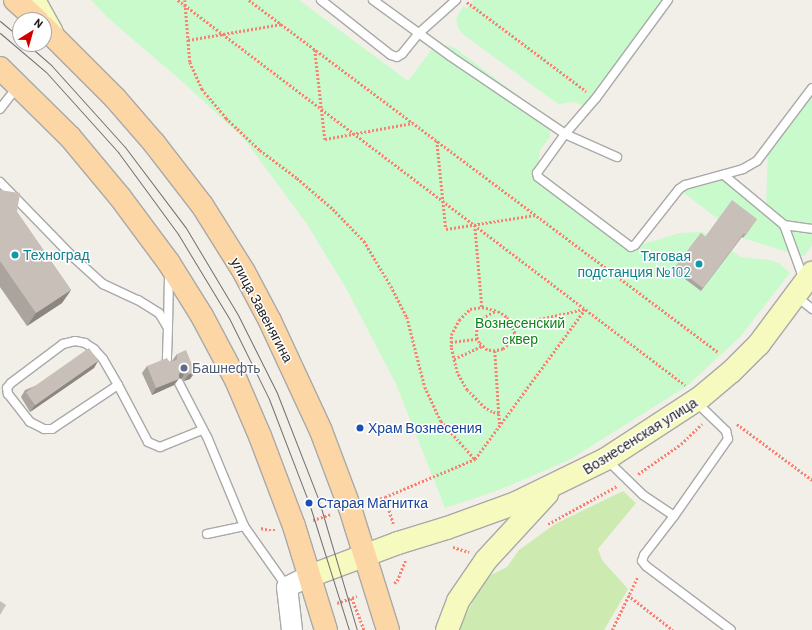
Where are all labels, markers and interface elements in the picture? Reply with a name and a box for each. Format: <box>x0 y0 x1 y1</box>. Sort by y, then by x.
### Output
north arrow <box>12 12 52 52</box>
text: N <box>32 15 46 30</box>
place label: Техноград <box>23 247 90 263</box>
place label: Тяговая подстанция №102 <box>577 248 691 280</box>
marker: Техноград <box>10 250 20 260</box>
street label: улица Завенягина <box>227 255 297 365</box>
marker: Тяговая подстанция №102 <box>694 259 704 269</box>
park label: Вознесенский cквер <box>475 315 565 348</box>
place label: Башнефть <box>192 360 261 376</box>
marker: Башнефть <box>179 363 189 373</box>
street label: Вознесенская улица <box>580 394 700 478</box>
place label: Храм Вознесения <box>368 420 482 436</box>
marker: Храм Вознесения <box>355 423 365 433</box>
place label: Старая Магнитка <box>317 495 428 511</box>
marker: Старая Магнитка <box>304 498 314 508</box>

